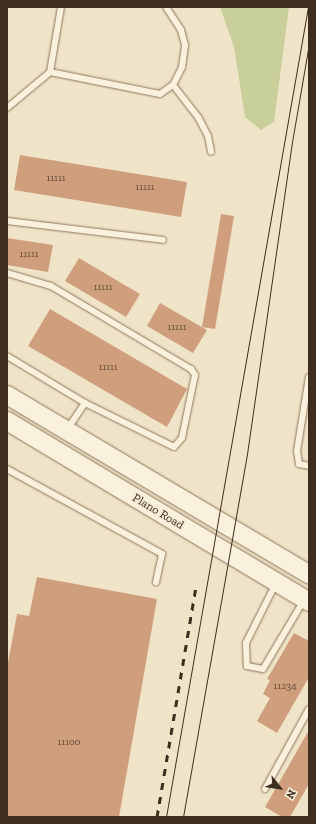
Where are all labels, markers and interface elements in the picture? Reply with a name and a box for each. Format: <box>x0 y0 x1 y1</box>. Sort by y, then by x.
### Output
house number: 11111 <box>46 173 66 185</box>
house number: 11111 <box>135 182 155 194</box>
house number: 11111 <box>19 249 39 261</box>
house number: 11111 <box>93 282 113 294</box>
house number: 11111 <box>167 322 187 334</box>
house number: 11111 <box>98 362 118 374</box>
street label: Plano Road <box>130 491 186 533</box>
house number: 11234 <box>273 681 297 693</box>
house number: 11100 <box>57 737 81 749</box>
north arrow <box>260 768 300 808</box>
text: N <box>283 787 299 801</box>

